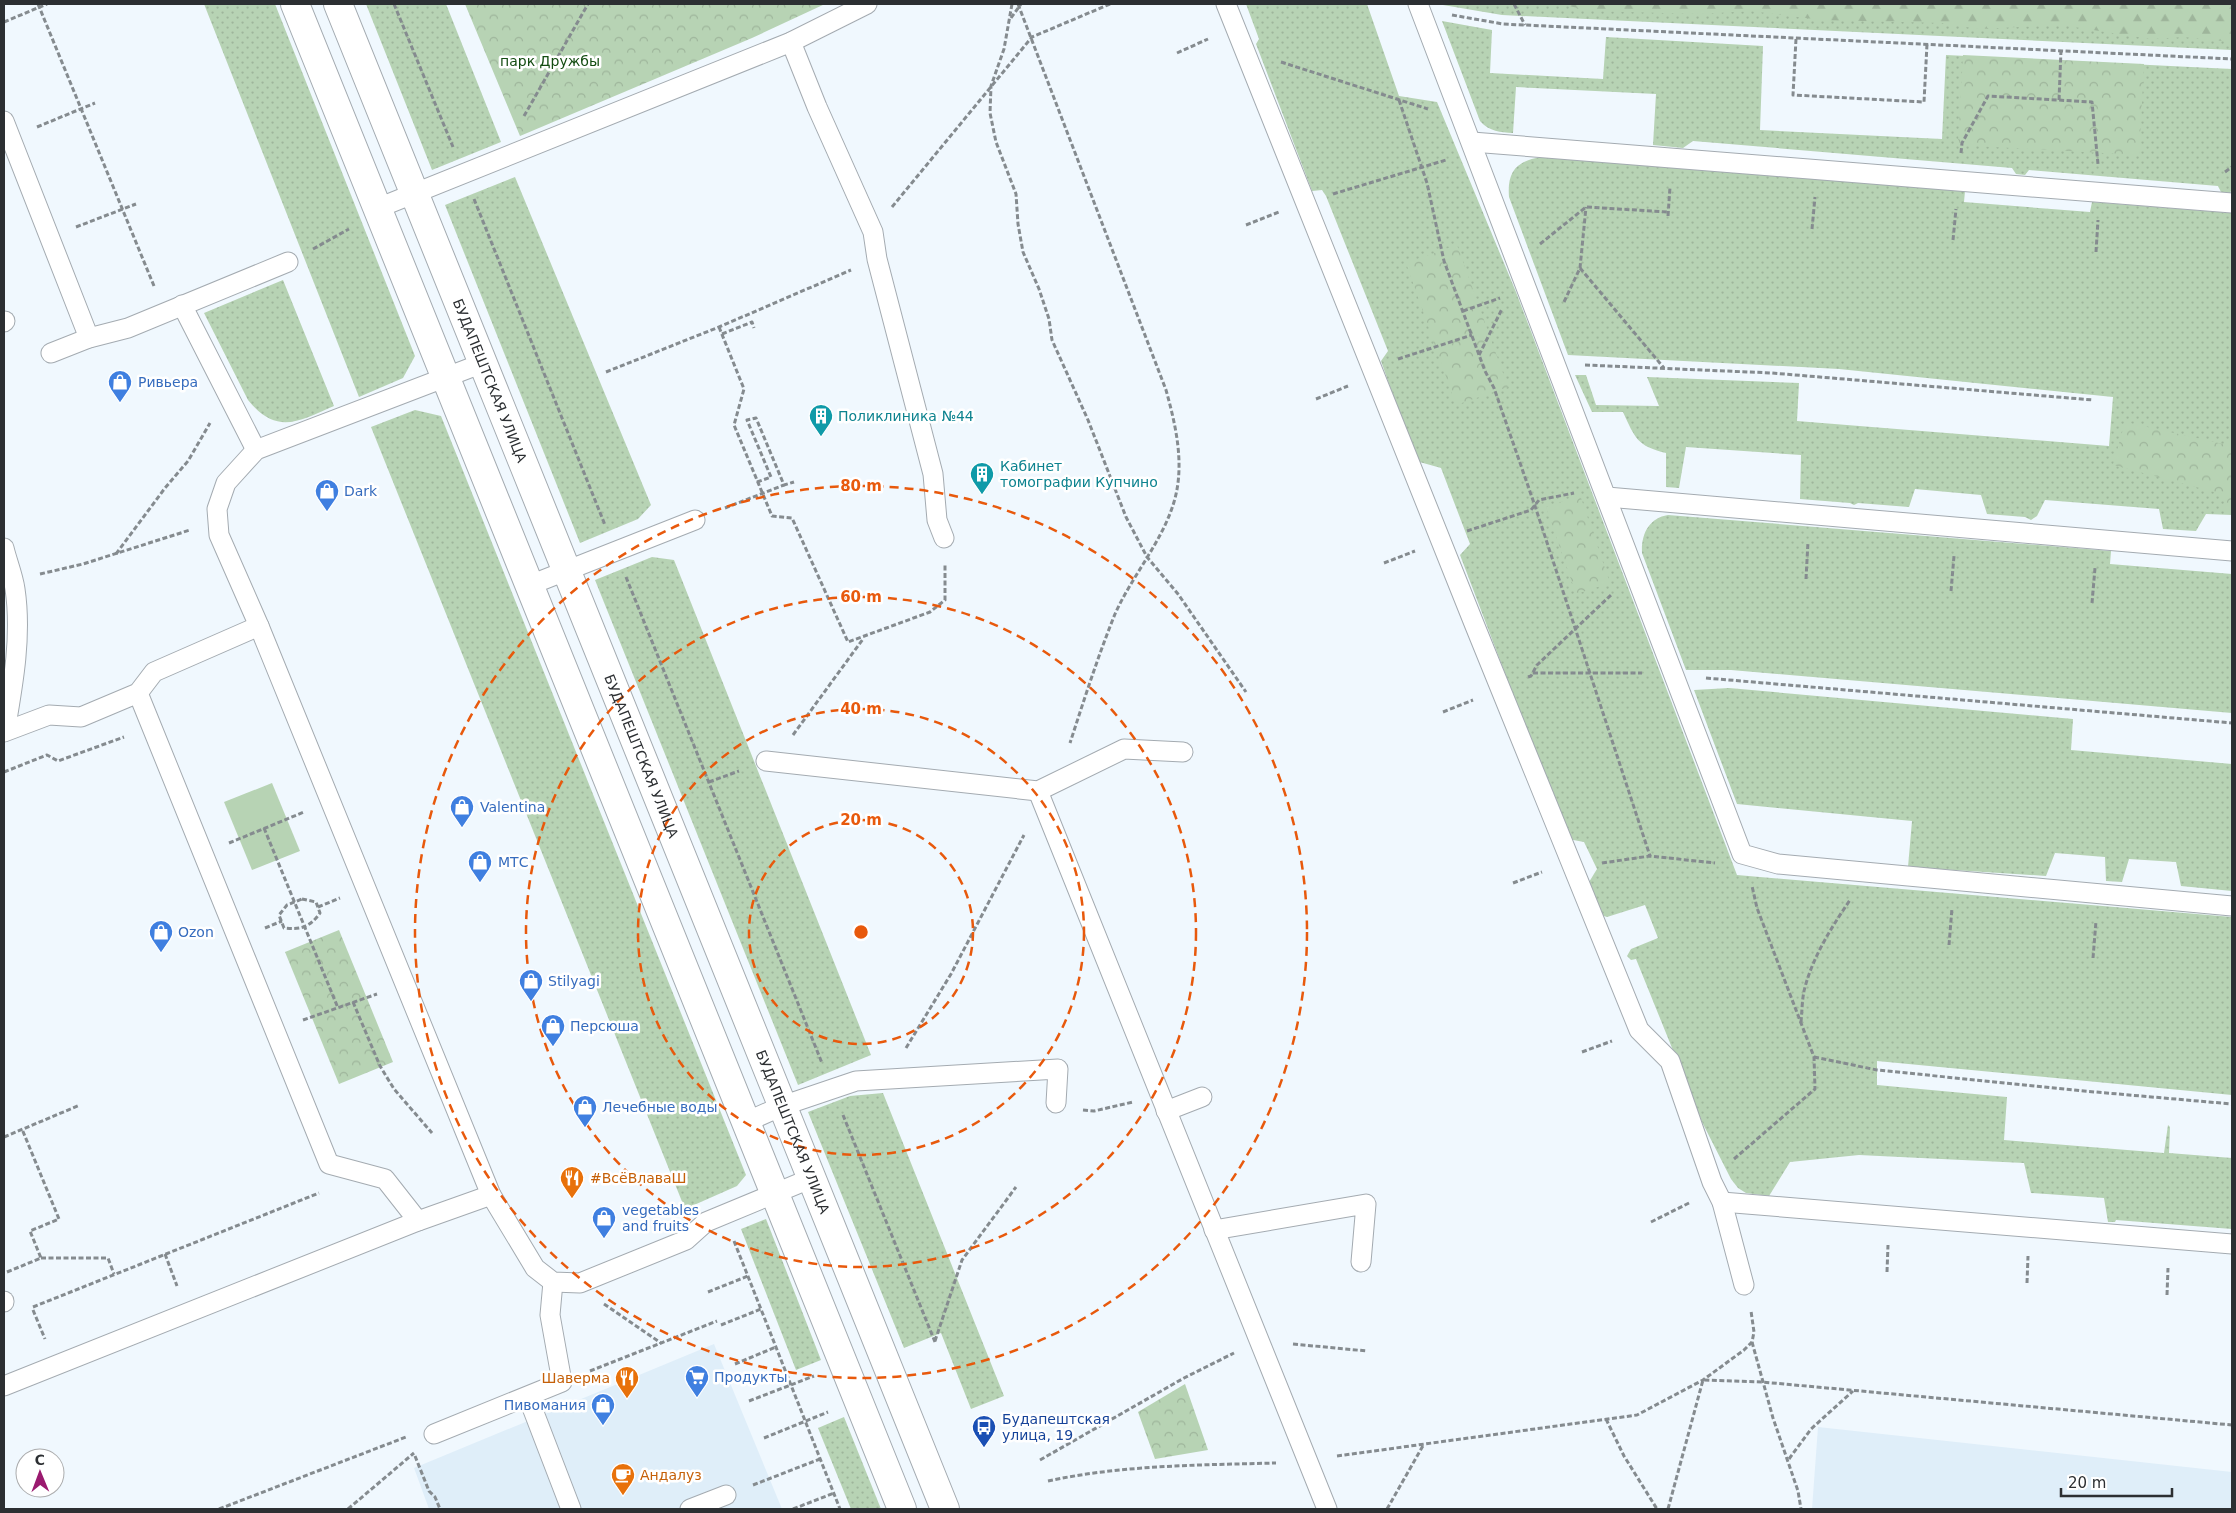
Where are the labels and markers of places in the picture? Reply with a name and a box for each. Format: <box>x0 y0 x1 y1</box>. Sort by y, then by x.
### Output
shop icon: Ривьера <box>107 369 133 403</box>
place label: Ривьера <box>138 374 198 390</box>
building icon: Поликлиника №44 <box>808 403 834 437</box>
place label: Поликлиника №44 <box>838 408 974 424</box>
place label: Кабинет томографии Купчино <box>1000 458 1158 490</box>
building icon: Кабинет томографии Купчино <box>969 461 995 495</box>
shop icon: Dark <box>314 478 340 512</box>
place label: Dark <box>344 483 378 499</box>
shop icon: Valentina <box>449 794 475 828</box>
place label: Valentina <box>480 799 545 815</box>
shop icon: МТС <box>467 849 493 883</box>
place label: МТС <box>498 854 529 870</box>
shop icon: Ozon <box>148 919 174 953</box>
centre of rings <box>852 923 870 941</box>
place label: Ozon <box>178 924 214 940</box>
shop icon: Stilyagi <box>518 968 544 1002</box>
place label: Stilyagi <box>548 973 600 989</box>
shop icon: Персюша <box>540 1013 566 1047</box>
place label: Персюша <box>570 1018 639 1034</box>
shop icon: Лечебные воды <box>572 1094 598 1128</box>
place label: Лечебные воды <box>602 1099 717 1115</box>
restaurant icon: #ВсёВлаваШ <box>559 1165 585 1199</box>
place label: #ВсёВлаваШ <box>590 1170 687 1186</box>
place label: vegetables and fruits <box>622 1202 699 1234</box>
shop icon: vegetables and fruits <box>591 1205 617 1239</box>
supermarket icon: Продукты <box>684 1364 710 1398</box>
restaurant icon: Шаверма <box>614 1365 640 1399</box>
place label: Продукты <box>714 1369 788 1385</box>
place label: Шаверма <box>542 1370 610 1386</box>
shop icon: Пивомания <box>590 1392 616 1426</box>
place label: Пивомания <box>504 1397 586 1413</box>
place label: Будапештская улица, 19 <box>1002 1411 1110 1443</box>
bus stop icon: Будапештская улица, 19 <box>971 1414 997 1448</box>
cafe icon: Андалуз <box>610 1462 636 1496</box>
place label: Андалуз <box>640 1467 702 1483</box>

